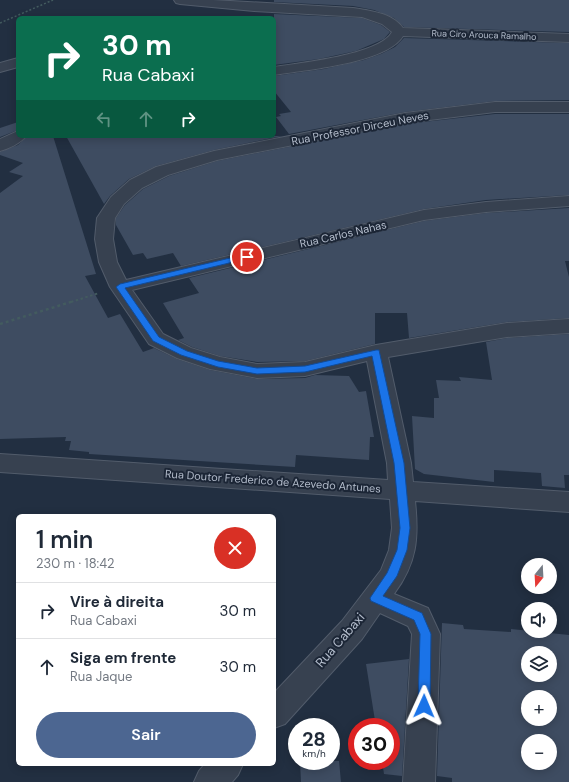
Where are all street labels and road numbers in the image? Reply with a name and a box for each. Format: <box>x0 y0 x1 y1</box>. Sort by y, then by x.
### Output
street label: Rua Ciro Arouca Ramalho <box>431 27 537 43</box>
street label: Rua Professor Dirceu Neves <box>290 108 430 148</box>
street label: Rua Carlos Nahas <box>298 217 388 251</box>
street label: Rua Doutor Frederico de Azevedo Antunes <box>165 466 381 496</box>
street label: Rua Cabaxi <box>312 609 368 671</box>

